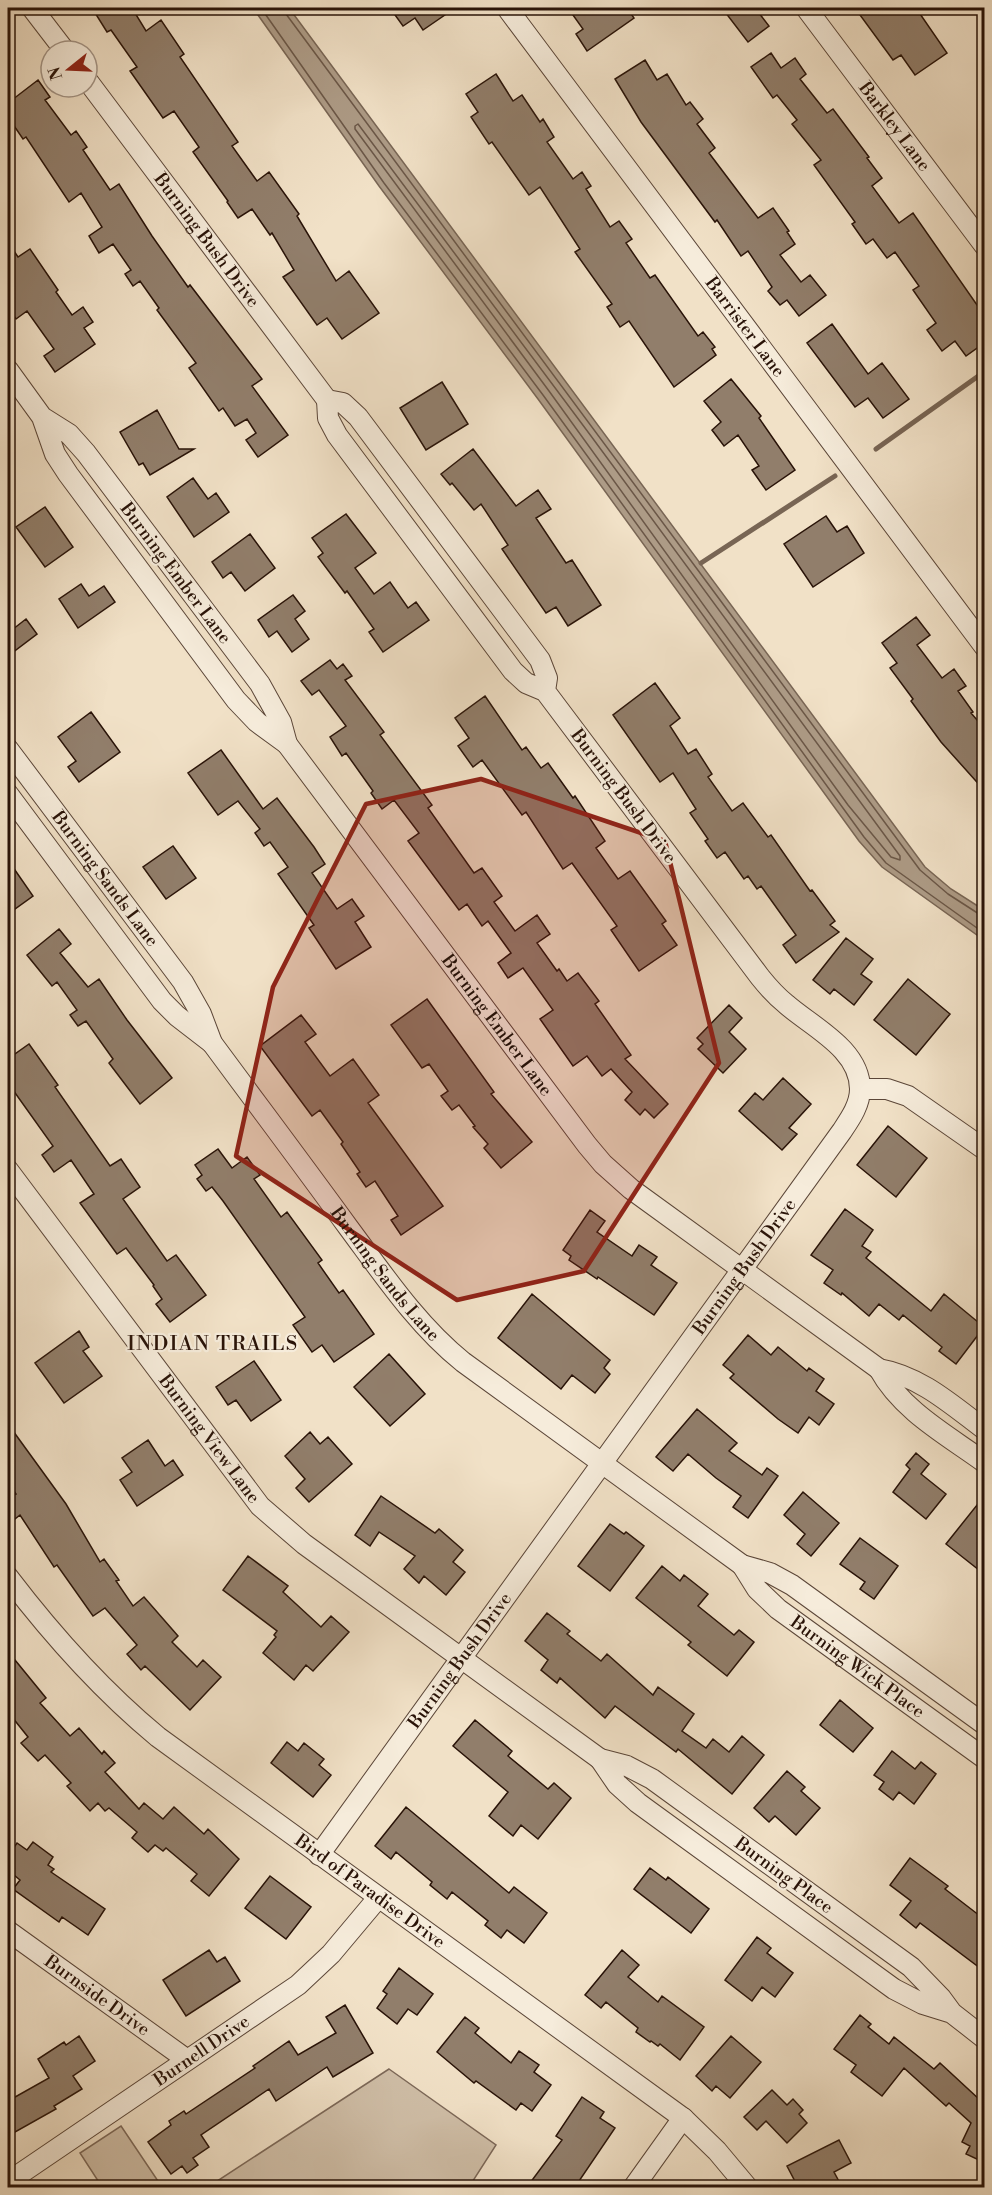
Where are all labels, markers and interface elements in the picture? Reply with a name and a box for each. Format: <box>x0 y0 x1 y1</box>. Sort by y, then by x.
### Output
north arrow <box>39 39 99 99</box>
text: N <box>44 64 67 82</box>
street label: Barkley Lane <box>853 76 936 176</box>
street label: Burning Bush Drive <box>148 168 265 312</box>
street label: Barrister Lane <box>699 271 790 382</box>
street label: Burning Ember Lane <box>114 497 236 649</box>
street label: Burning Bush Drive <box>565 724 682 868</box>
street label: Burning Sands Lane <box>46 805 163 951</box>
street label: Burning Ember Lane <box>436 949 557 1101</box>
street label: Burning Bush Drive <box>687 1194 801 1340</box>
street label: Burning Sands Lane <box>325 1202 444 1347</box>
district label: INDIAN TRAILS <box>127 1332 299 1357</box>
street label: Burning View Lane <box>153 1369 265 1508</box>
street label: Burning Bush Drive <box>402 1588 517 1734</box>
street label: Burning Wick Place <box>785 1610 929 1723</box>
street label: Bird of Paradise Drive <box>289 1829 450 1954</box>
street label: Burning Place <box>729 1831 838 1919</box>
street label: Burnside Drive <box>39 1949 154 2041</box>
street label: Burnell Drive <box>149 2010 254 2092</box>

